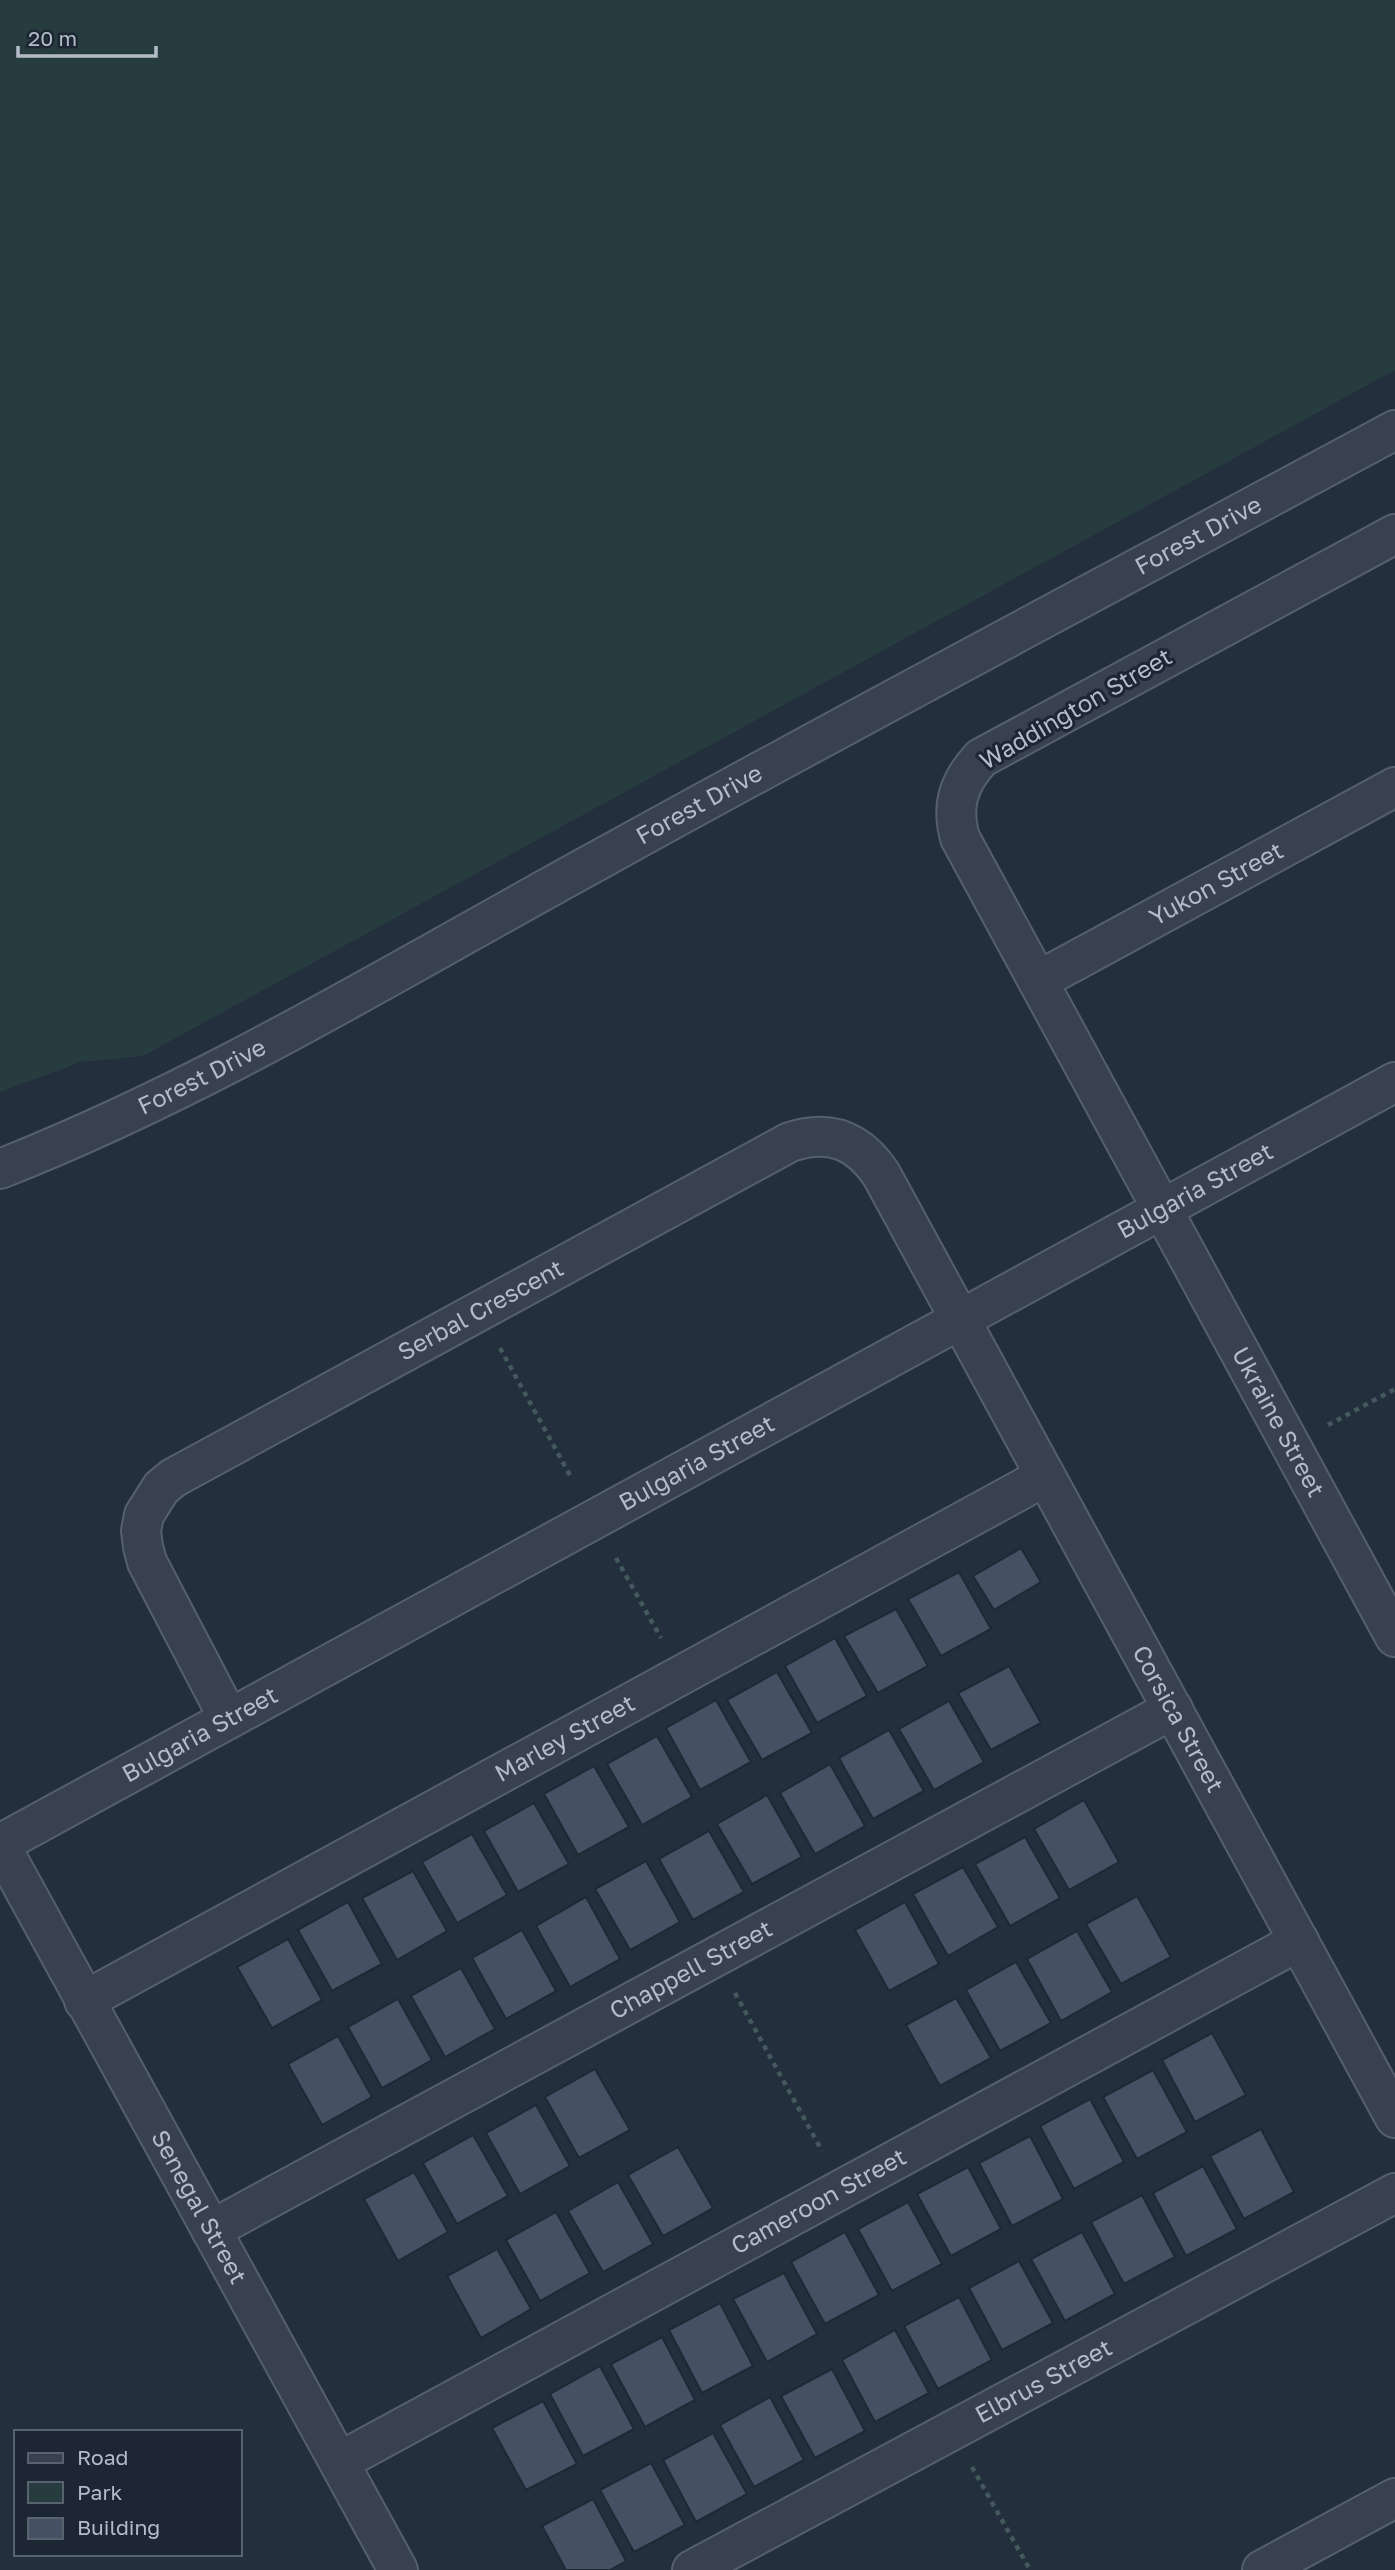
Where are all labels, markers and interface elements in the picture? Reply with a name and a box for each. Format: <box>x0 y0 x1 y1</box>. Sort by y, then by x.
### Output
scale bar <box>18 14 156 58</box>
text: 20 m <box>28 25 77 51</box>
street label: Forest Drive <box>1129 489 1266 580</box>
street label: Waddington Street <box>974 641 1176 774</box>
street label: Forest Drive <box>630 757 767 850</box>
street label: Yukon Street <box>1144 835 1288 931</box>
street label: Forest Drive <box>133 1031 270 1120</box>
street label: Bulgaria Street <box>1112 1136 1277 1244</box>
street label: Serbal Crescent <box>392 1252 568 1366</box>
street label: Ukraine Street <box>1227 1342 1332 1501</box>
street label: Bulgaria Street <box>613 1408 779 1516</box>
street label: Corsica Street <box>1127 1640 1231 1797</box>
street label: Bulgaria Street <box>117 1679 282 1788</box>
street label: Marley Street <box>489 1687 639 1787</box>
street label: Chappell Street <box>604 1913 777 2024</box>
street label: Senegal Street <box>146 2124 254 2288</box>
street label: Cameroon Street <box>726 2141 911 2259</box>
street label: Elbrus Street <box>970 2332 1116 2429</box>
legend <box>14 2430 242 2556</box>
text: Road <box>77 2444 128 2470</box>
text: Park <box>77 2479 123 2505</box>
text: Building <box>77 2514 160 2540</box>

